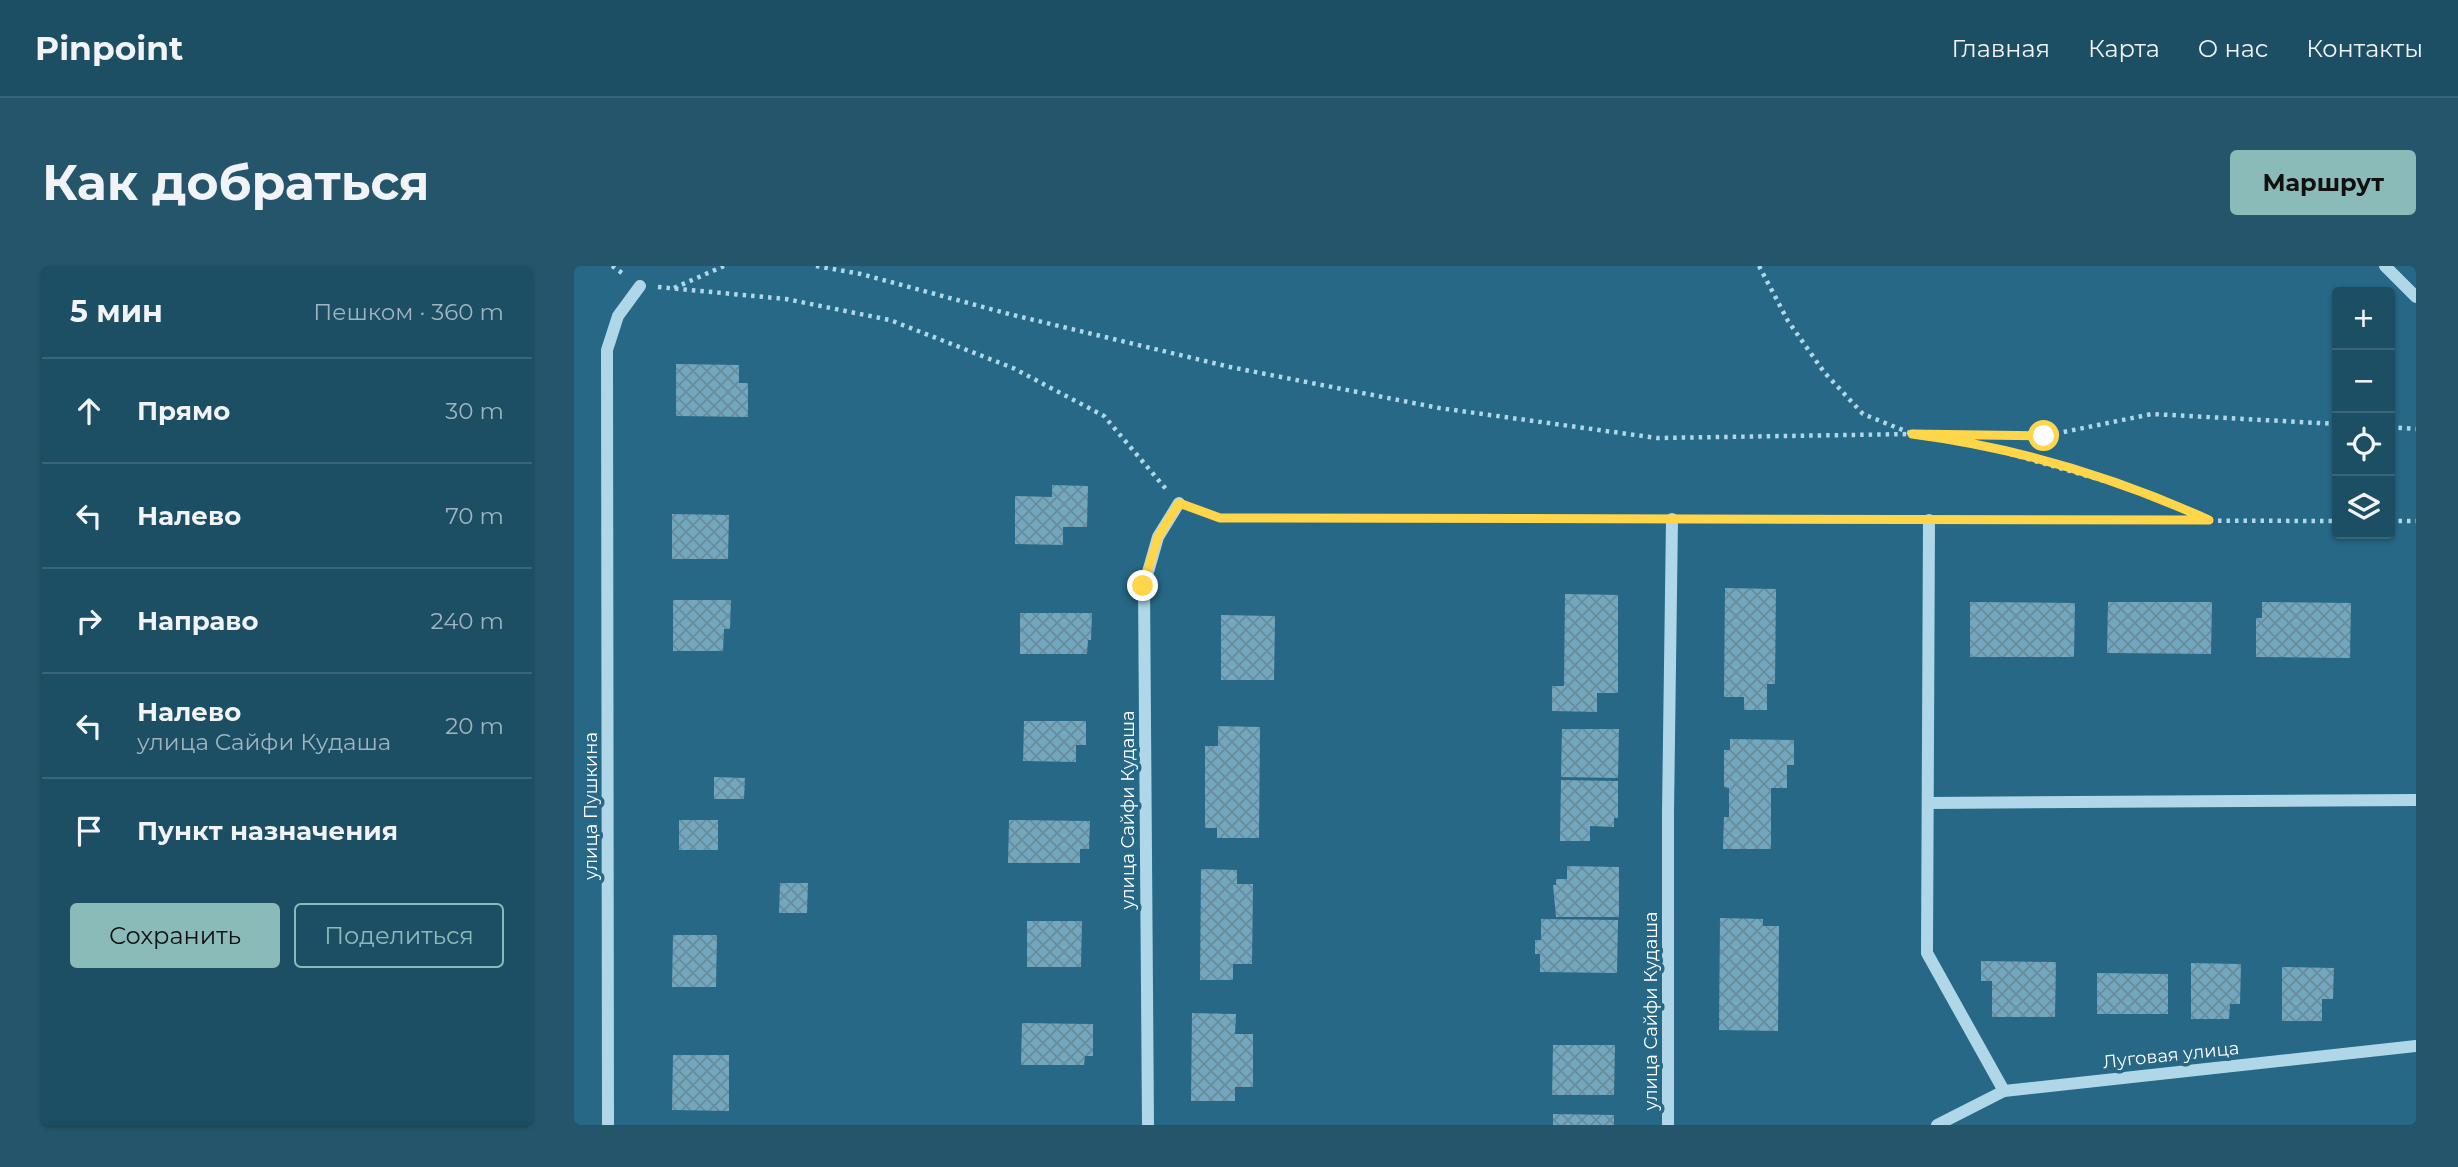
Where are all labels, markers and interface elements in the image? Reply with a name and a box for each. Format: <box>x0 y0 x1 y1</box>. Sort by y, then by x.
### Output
text: Pinpoint <box>35 28 183 68</box>
text: Главная <box>1952 34 2050 63</box>
text: Карта <box>2088 34 2160 63</box>
text: О нас <box>2198 34 2268 63</box>
text: Контакты <box>2306 34 2423 63</box>
button: Маршрут <box>2230 150 2416 215</box>
text: Как добраться <box>42 153 430 212</box>
map controls <box>2332 287 2395 539</box>
button: + <box>2332 287 2395 350</box>
text: 5 мин <box>70 293 163 330</box>
text: Пешком · 360 m <box>313 298 504 326</box>
button: − <box>2332 350 2395 413</box>
icon: ahead <box>70 392 108 430</box>
text: Прямо <box>137 395 230 427</box>
text: 30 m <box>445 397 504 425</box>
button: locate <box>2332 413 2395 476</box>
route start <box>2028 420 2059 451</box>
button: layers <box>2332 476 2395 539</box>
icon: left <box>70 497 108 535</box>
text: Налево <box>137 500 241 532</box>
text: 70 m <box>445 502 504 530</box>
route end <box>1127 570 1158 601</box>
icon: right <box>70 602 108 640</box>
text: Направо <box>137 605 258 637</box>
text: 240 m <box>431 607 504 635</box>
text: Налево <box>137 696 241 728</box>
icon: left <box>70 707 108 745</box>
street label: улица Сайфи Кудаша <box>1117 711 1139 911</box>
text: 20 m <box>445 712 504 740</box>
text: улица Сайфи Кудаша <box>137 728 391 756</box>
street label: улица Пушкина <box>580 732 602 881</box>
icon: arrive <box>70 812 108 850</box>
text: Пункт назначения <box>137 815 398 847</box>
button: Сохранить <box>70 903 280 968</box>
button: Поделиться <box>294 903 504 968</box>
street label: улица Сайфи Кудаша <box>1640 912 1662 1112</box>
street label: Луговая улица <box>2102 1037 2240 1073</box>

